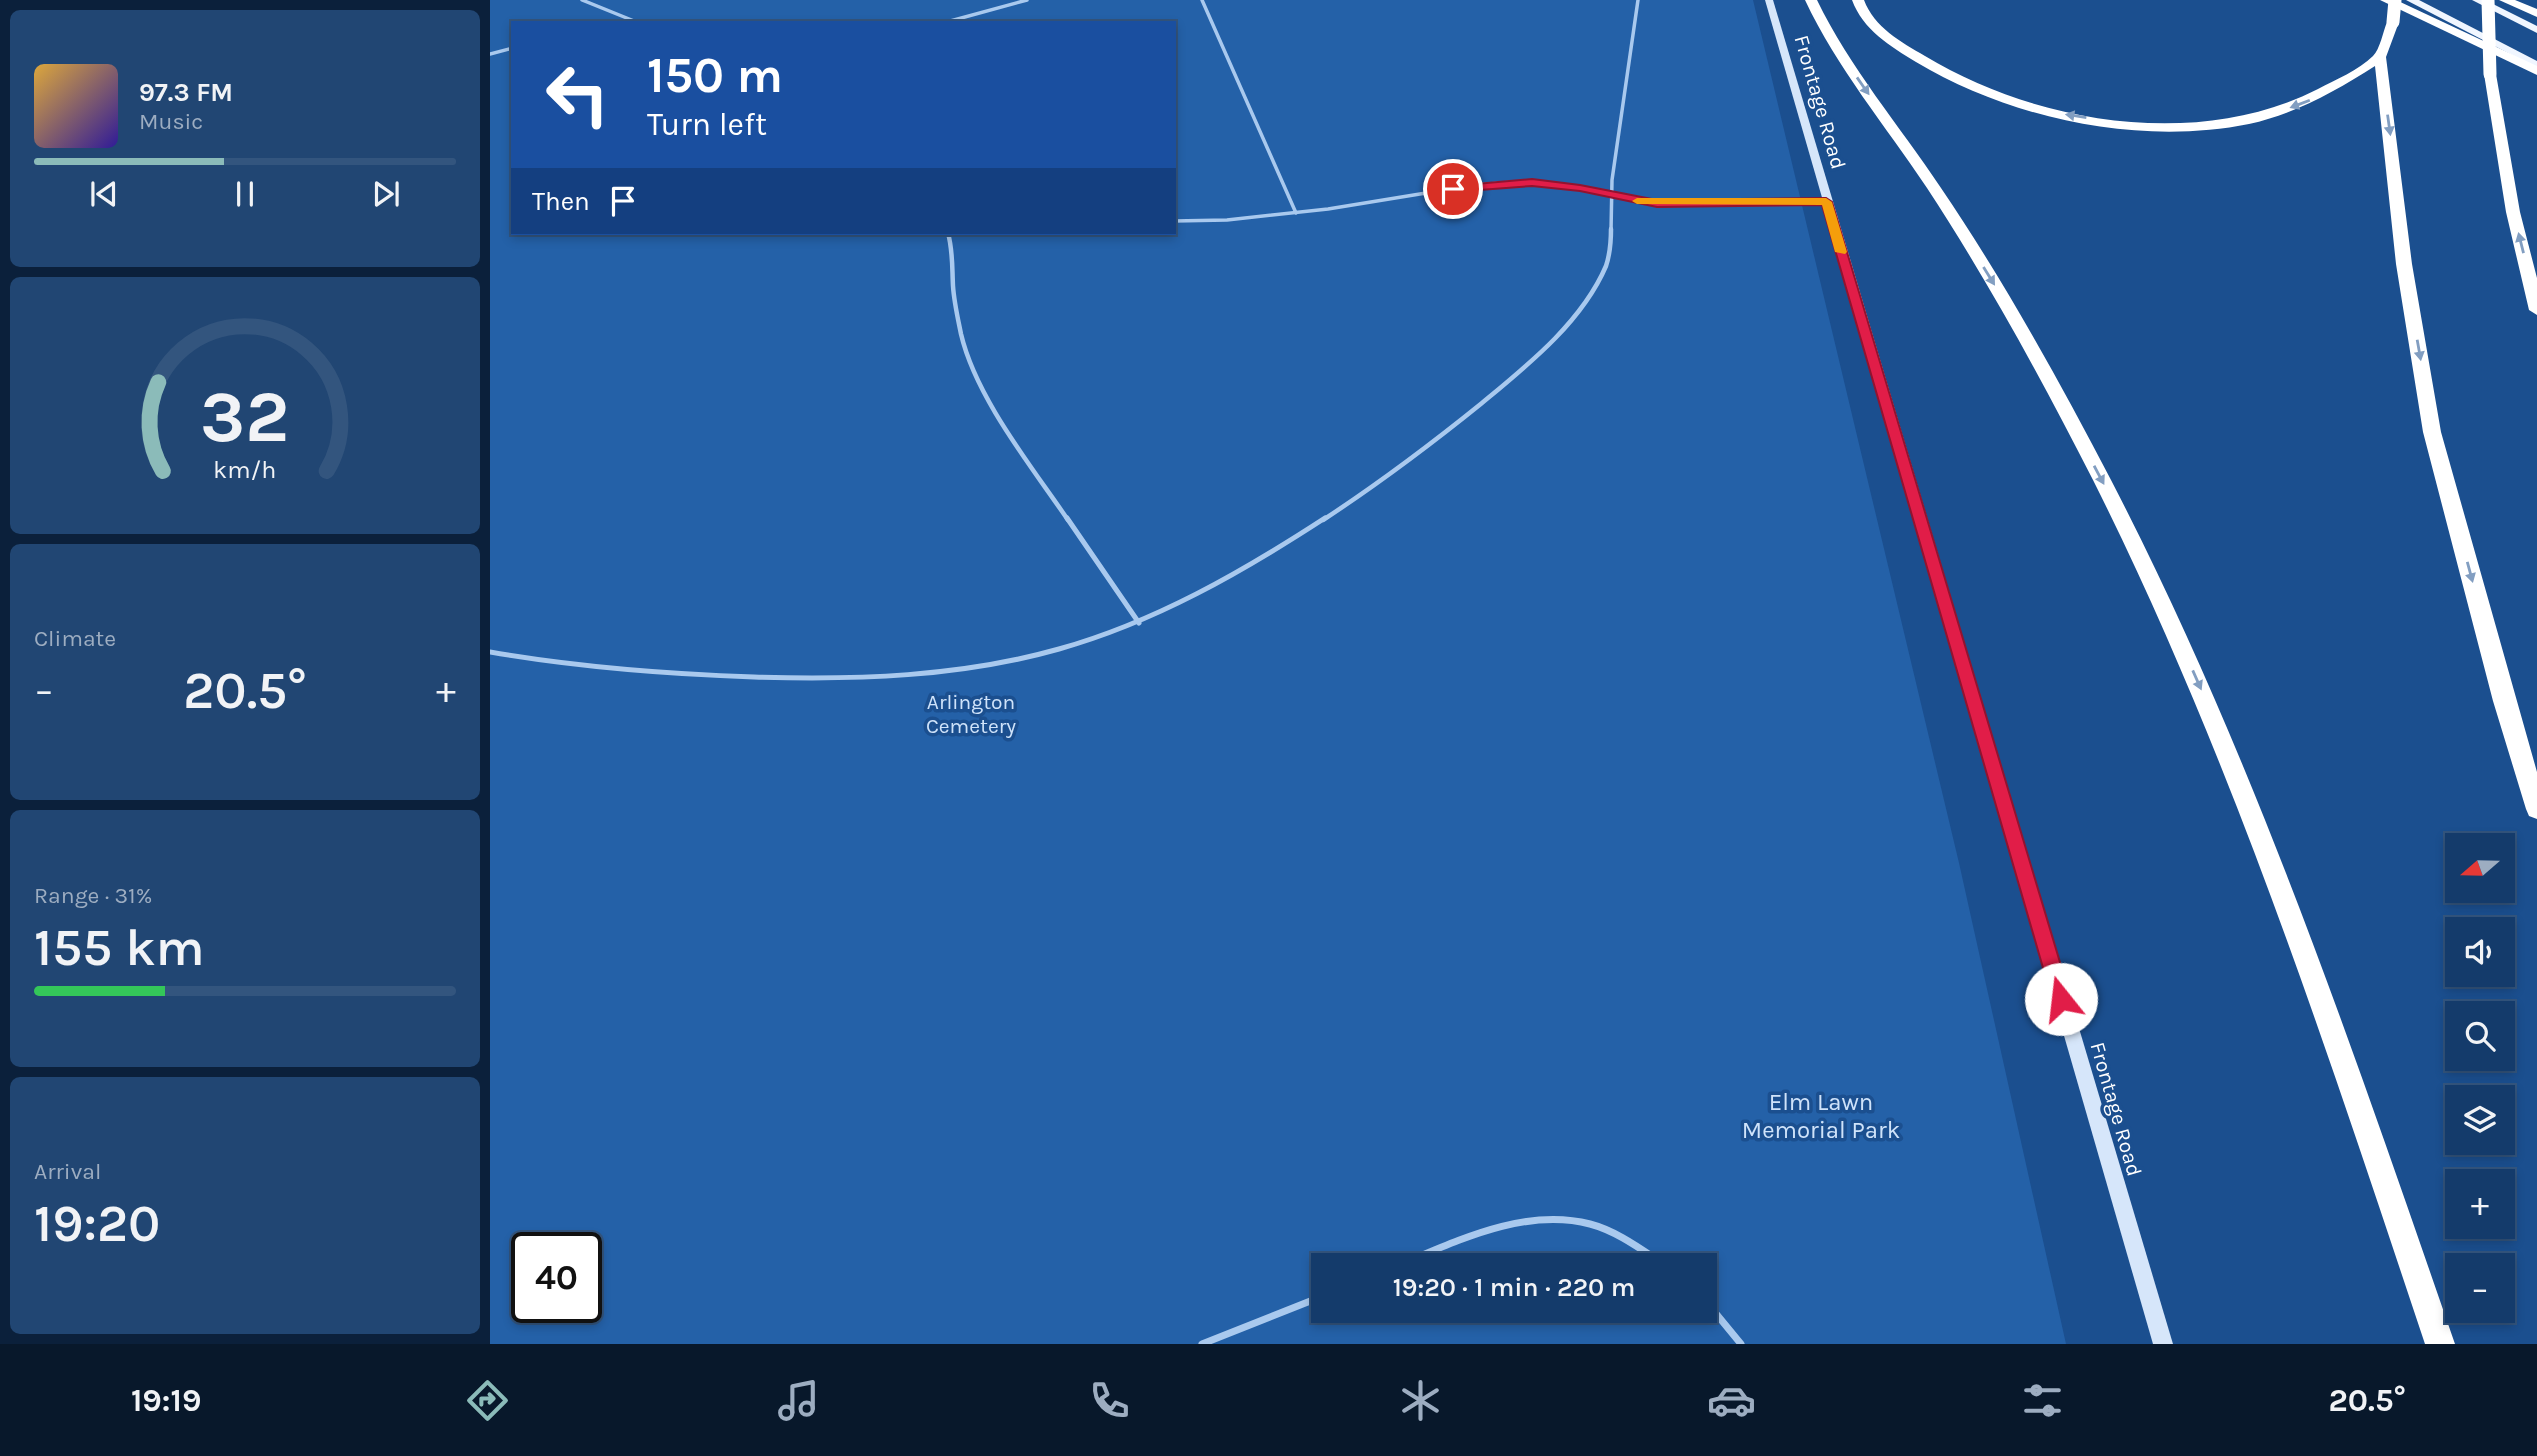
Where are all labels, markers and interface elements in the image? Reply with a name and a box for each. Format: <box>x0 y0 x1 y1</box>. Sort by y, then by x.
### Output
street label: Frontage Road <box>1789 32 1851 172</box>
text: 150 m <box>647 47 783 104</box>
icon: left <box>532 49 623 140</box>
text: 97.3 FM <box>139 77 233 108</box>
one-way arrow <box>1856 77 1870 95</box>
one-way arrow <box>2289 98 2310 109</box>
text: Turn left <box>647 106 767 143</box>
text: Music <box>139 108 203 135</box>
one-way arrow <box>2065 110 2087 121</box>
one-way arrow <box>2383 114 2394 136</box>
pin <box>1423 159 1483 219</box>
icon: arrive <box>1434 170 1472 208</box>
icon: previous <box>85 175 123 213</box>
icon: pause <box>226 175 264 213</box>
icon: next <box>367 175 405 213</box>
icon: arrive <box>604 182 642 220</box>
text: Then <box>532 186 590 217</box>
one-way arrow <box>2515 232 2526 254</box>
one-way arrow <box>1982 266 1995 285</box>
one-way arrow <box>2414 340 2425 362</box>
text: 32 <box>200 375 290 460</box>
text: km/h <box>213 455 277 484</box>
one-way arrow <box>2093 465 2105 484</box>
one-way arrow <box>2465 561 2476 583</box>
text: Climate <box>34 625 116 652</box>
text: 20.5° <box>183 660 307 721</box>
text: − <box>34 668 54 713</box>
text: + <box>436 668 456 713</box>
one-way arrow <box>2191 670 2203 690</box>
park label: Arlington Cemetery <box>926 690 1016 738</box>
north arrow <box>2445 833 2515 903</box>
map controls <box>2445 833 2515 1323</box>
text: Range · 31% <box>34 882 152 909</box>
text: 155 km <box>34 917 205 978</box>
button: sound <box>2445 917 2515 987</box>
position arrow <box>2024 962 2098 1036</box>
button: search <box>2445 1001 2515 1071</box>
street label: Frontage Road <box>2085 1039 2147 1179</box>
button: layers <box>2445 1085 2515 1155</box>
park label: Elm Lawn Memorial Park <box>1742 1088 1900 1144</box>
text: Arrival <box>34 1158 101 1185</box>
button: + <box>2445 1169 2515 1239</box>
text: 19:20 <box>34 1193 160 1254</box>
speed limit sign: 40 <box>511 1232 602 1323</box>
button: − <box>2445 1253 2515 1323</box>
text: 19:20 · 1 min · 220 m <box>1393 1272 1635 1303</box>
icon: directions <box>463 1376 512 1425</box>
icon: music <box>774 1376 823 1425</box>
icon: phone <box>1085 1376 1134 1425</box>
icon: climate <box>1396 1376 1445 1425</box>
icon: car <box>1707 1376 1756 1425</box>
icon: filters <box>2018 1376 2067 1425</box>
text: 19:19 <box>131 1382 201 1419</box>
text: 20.5° <box>2328 1382 2406 1419</box>

